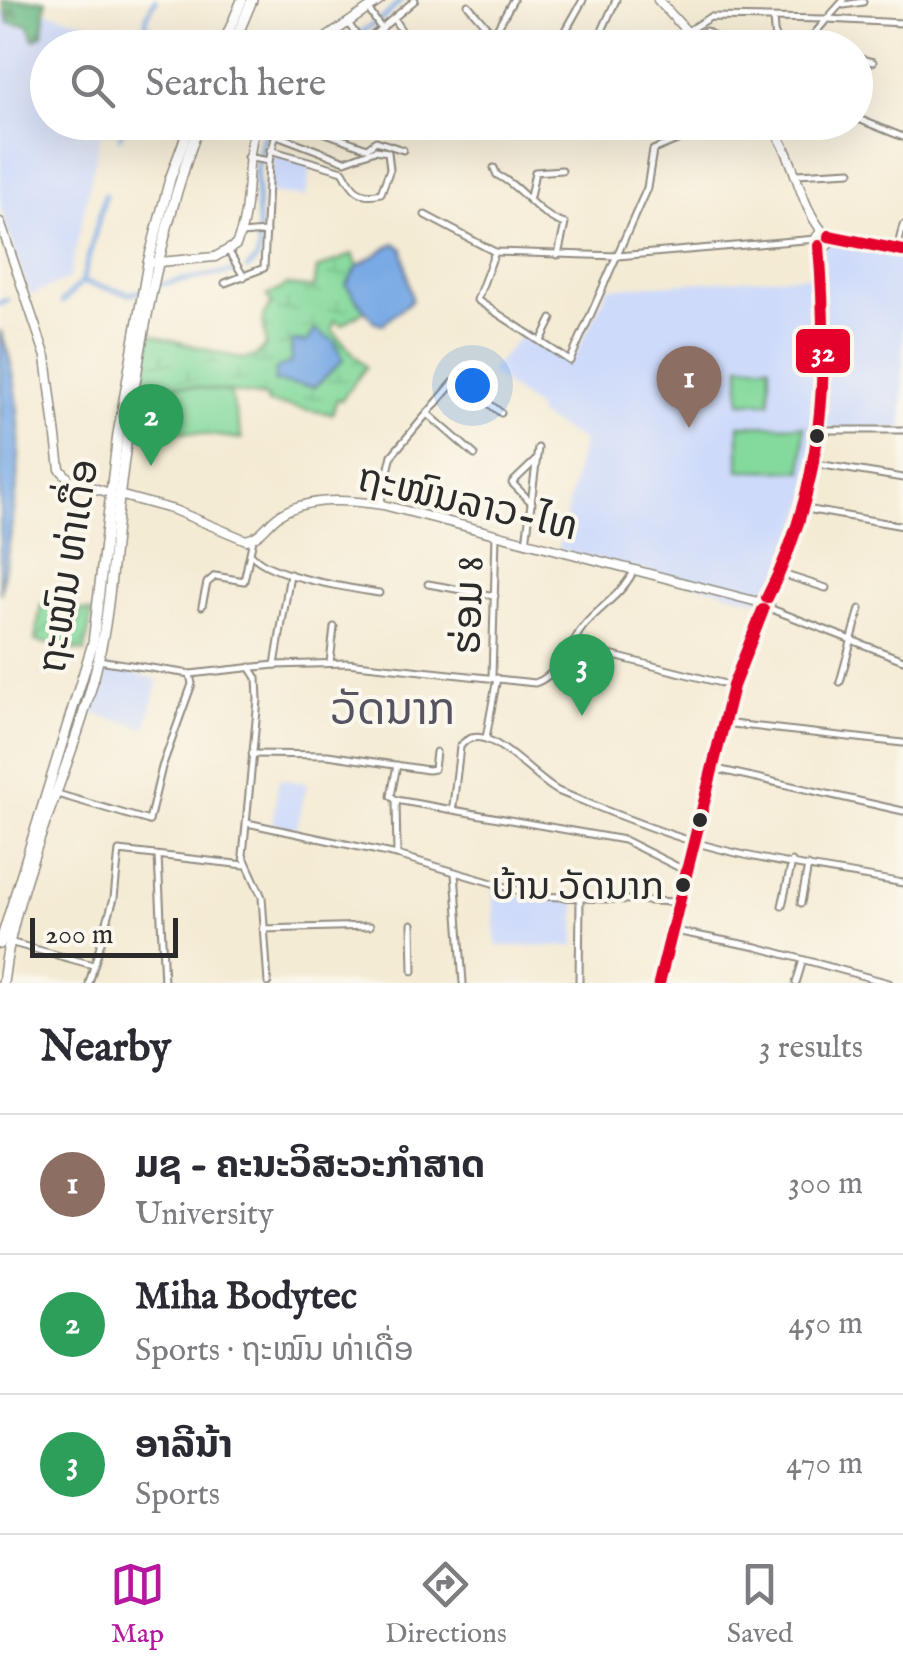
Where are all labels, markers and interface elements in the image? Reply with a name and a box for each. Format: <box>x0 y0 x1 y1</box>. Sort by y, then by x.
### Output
search box <box>30 30 873 140</box>
icon: search <box>65 58 120 113</box>
text: Search here <box>145 61 326 109</box>
line badge: 32 <box>794 327 852 375</box>
text: 32 <box>811 336 835 371</box>
pin: 1 <box>656 346 722 428</box>
your location <box>447 360 498 411</box>
pin: 2 <box>118 384 184 466</box>
unlabelled marker <box>807 426 827 446</box>
street label: ຖະໜົນລາວ-ໄທ <box>352 454 583 555</box>
street label: ຖະໝົນ ທ່າເດື່ອ <box>20 455 113 677</box>
street label: ຮ່ອມ 8 <box>443 555 498 655</box>
pin: 3 <box>550 634 614 716</box>
district label: ວັດນາກ <box>331 683 455 740</box>
unlabelled marker <box>690 810 710 830</box>
place label: ບ້ານ ວັດນາກ <box>491 865 664 913</box>
marker: ບ້ານ ວັດນາກ <box>673 875 693 895</box>
scale bar <box>30 913 178 958</box>
text: 200 m <box>45 918 113 953</box>
text: Nearby <box>40 1022 171 1075</box>
text: 3 results <box>759 1028 863 1069</box>
text: ມຊ - ຄະນະວິສະວະກຳສາດ <box>135 1143 485 1191</box>
text: 1 <box>67 1164 78 1205</box>
text: 300 m <box>788 1164 863 1205</box>
text: University <box>135 1195 274 1236</box>
text: Miha Bodytec <box>135 1274 357 1322</box>
text: 2 <box>65 1304 80 1345</box>
text: 450 m <box>789 1304 863 1345</box>
text: Sports · ຖະໝົນ ທ່າເດື່ອ <box>135 1331 414 1372</box>
text: ອາລີນ້າ <box>135 1423 233 1471</box>
text: 3 <box>67 1444 78 1485</box>
text: 470 m <box>786 1444 863 1485</box>
text: Sports <box>135 1475 220 1516</box>
tab: Map <box>110 1557 165 1652</box>
tab: Directions <box>385 1557 507 1652</box>
tab: Saved <box>727 1557 793 1652</box>

